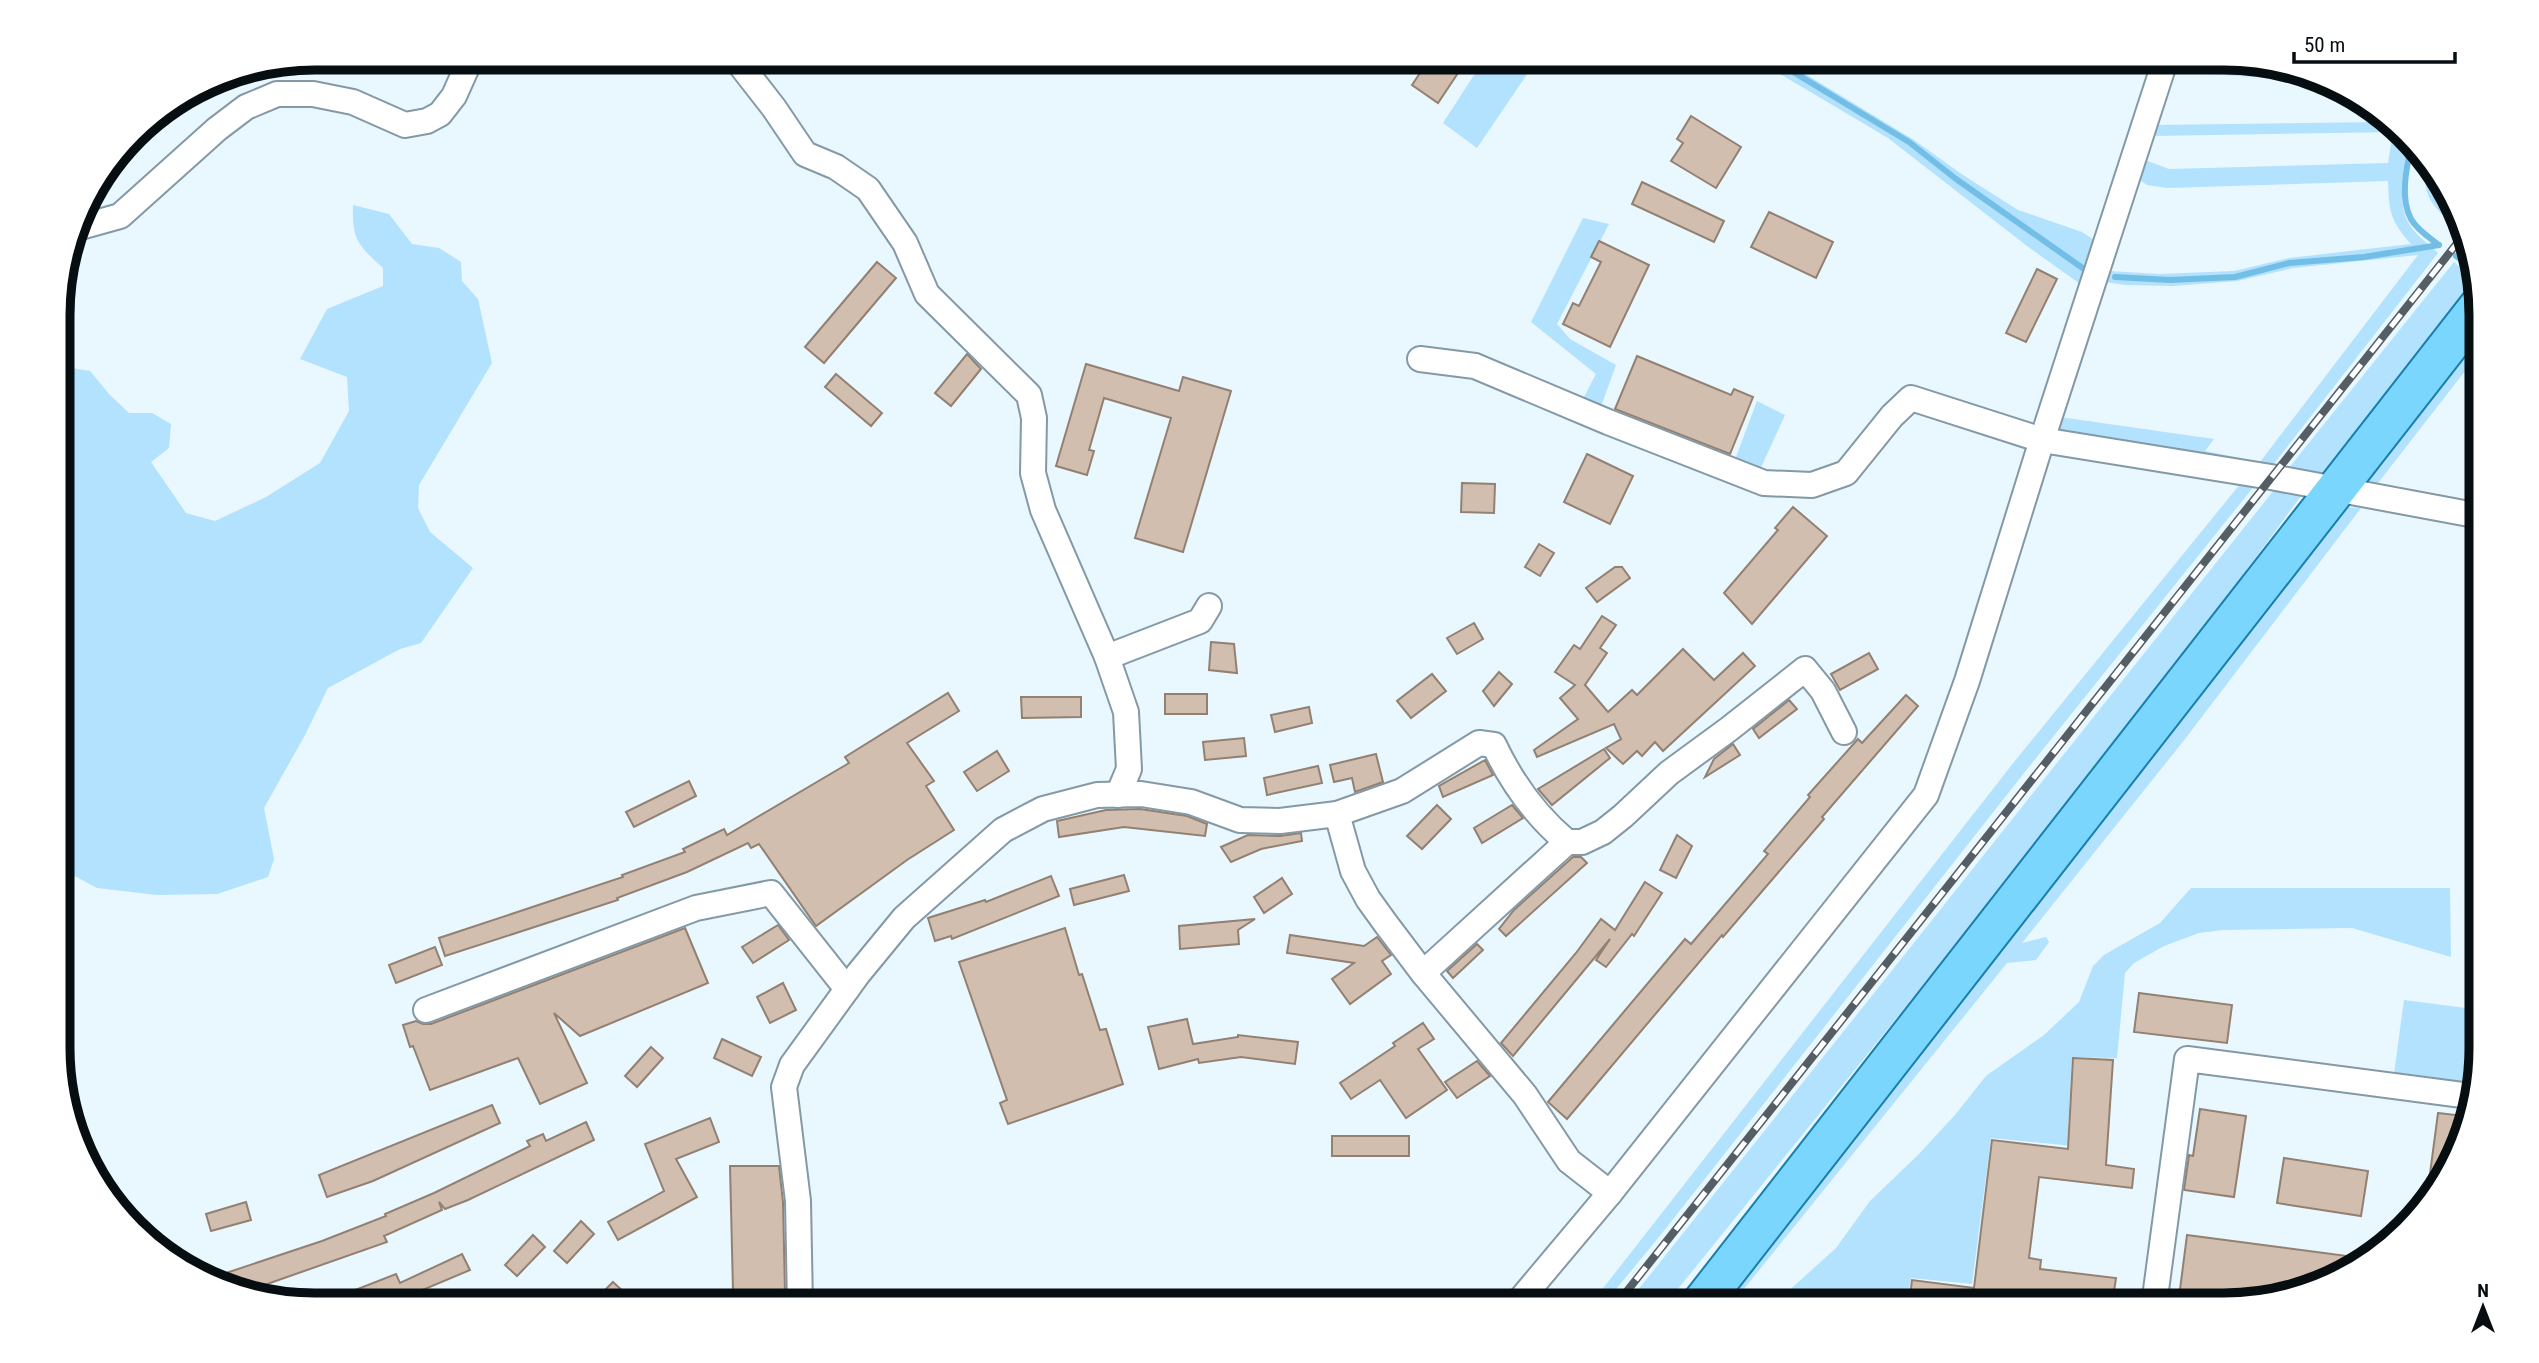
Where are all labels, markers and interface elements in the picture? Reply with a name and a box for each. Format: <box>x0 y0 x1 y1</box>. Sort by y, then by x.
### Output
scale bar <box>2294 21 2455 65</box>
text: 50 m <box>2304 33 2345 57</box>
north arrow <box>2448 1272 2518 1342</box>
text: N <box>2477 1279 2489 1302</box>

